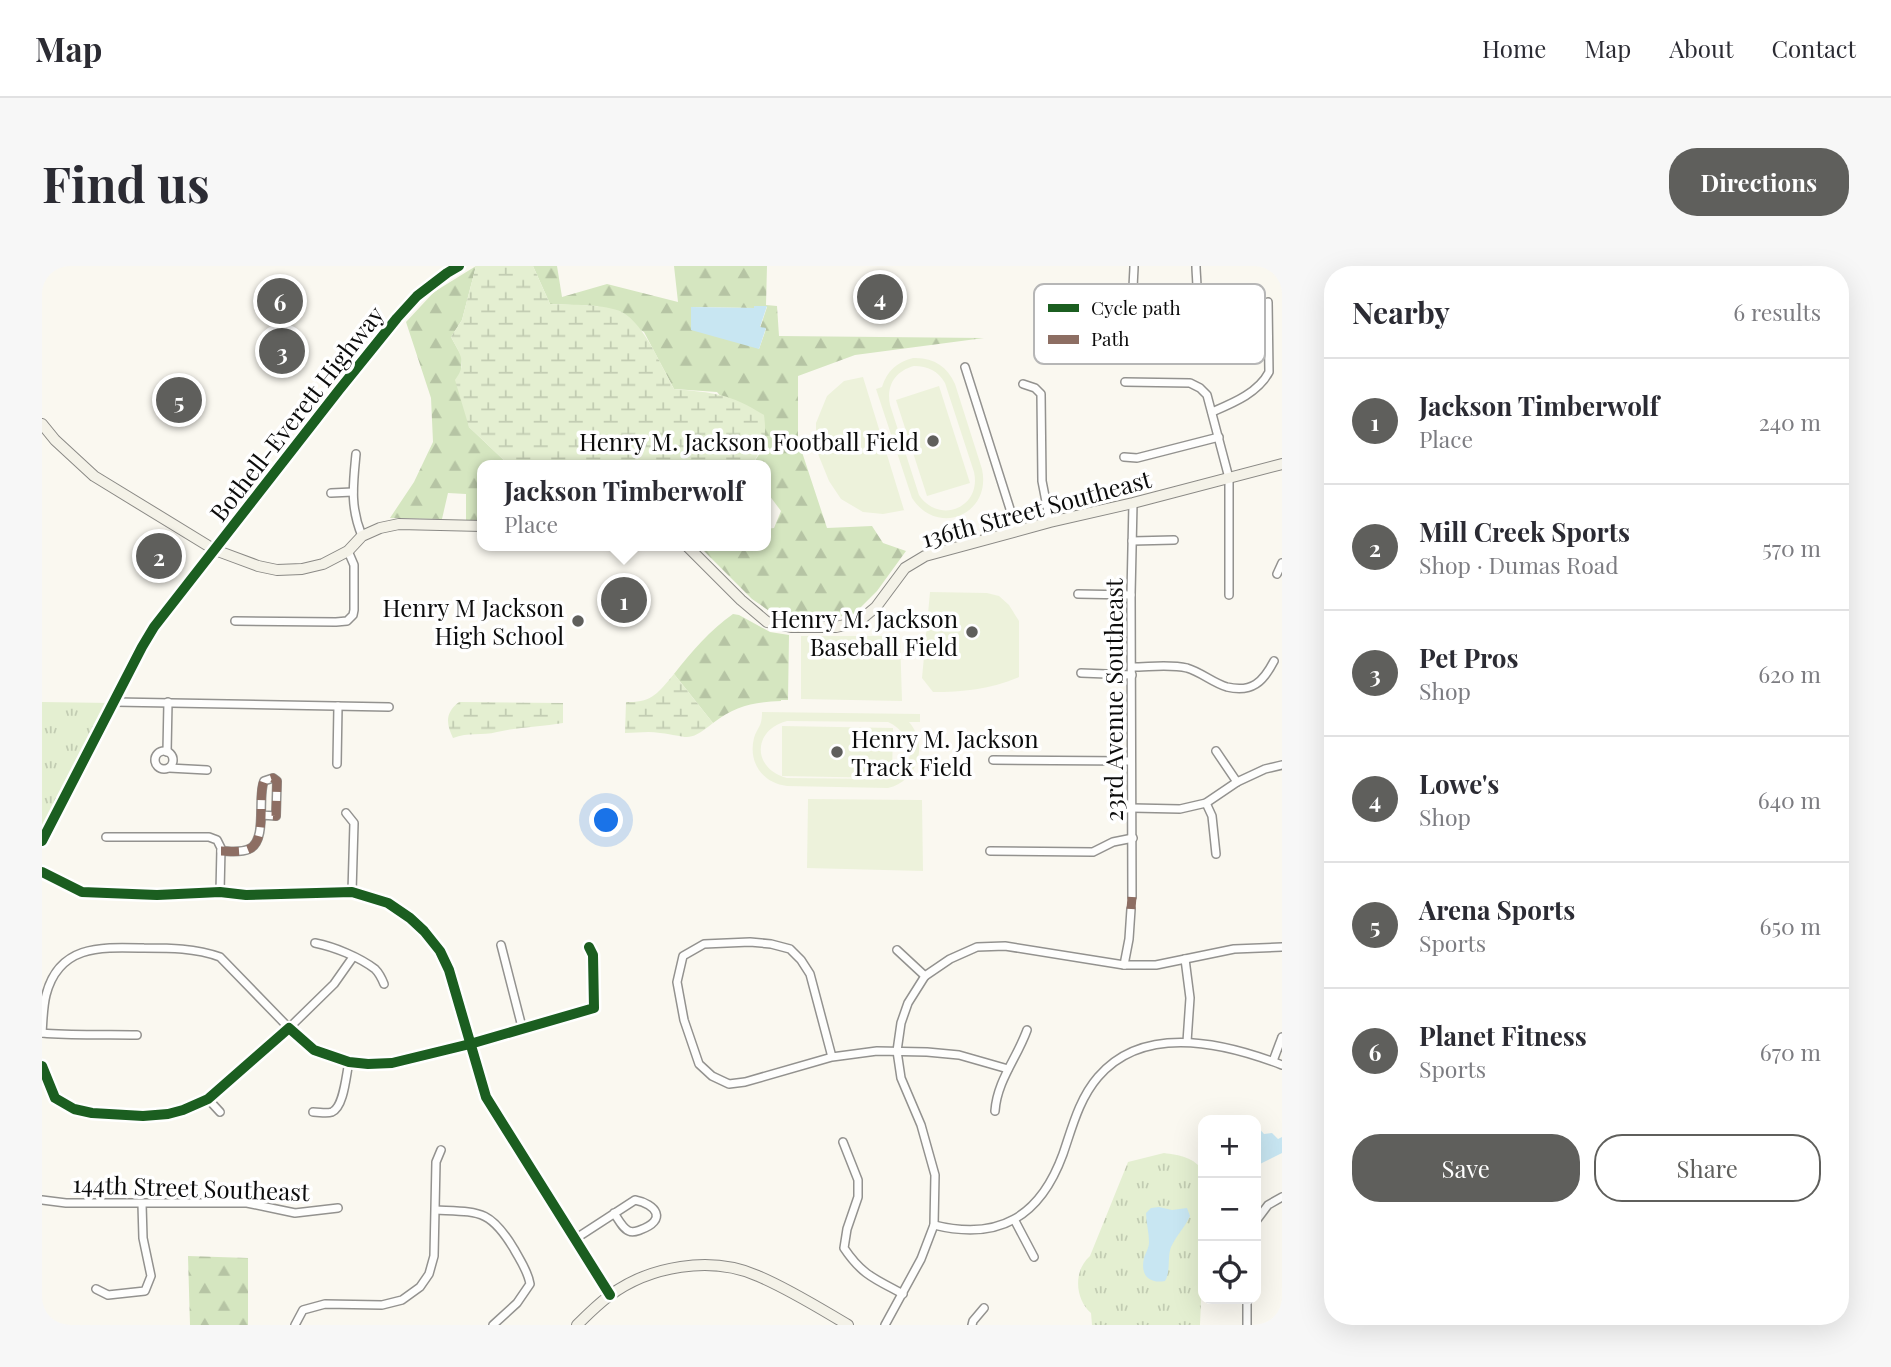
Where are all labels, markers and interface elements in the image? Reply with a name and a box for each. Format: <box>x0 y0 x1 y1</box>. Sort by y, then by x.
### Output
text: Map <box>35 26 102 70</box>
text: Home <box>1482 32 1546 64</box>
text: Map <box>1584 32 1631 64</box>
text: About <box>1669 32 1733 64</box>
text: Contact <box>1771 32 1856 64</box>
button: Directions <box>1669 148 1849 216</box>
text: Find us <box>42 150 210 215</box>
pin: 4 <box>857 271 903 323</box>
pin: 6 <box>257 275 303 327</box>
legend <box>1034 284 1265 364</box>
text: Nearby <box>1352 292 1450 332</box>
text: Cycle path <box>1091 294 1181 320</box>
text: 6 results <box>1733 296 1821 327</box>
street label: Bothell-Everett Highway <box>202 299 390 527</box>
pin: 3 <box>259 325 305 377</box>
text: Path <box>1091 325 1129 351</box>
pin: 5 <box>156 374 202 426</box>
text: Jackson Timberwolf <box>1419 388 1659 423</box>
text: 1 <box>1371 406 1379 437</box>
text: 240 m <box>1759 406 1821 437</box>
text: Place <box>1419 423 1473 454</box>
place label: Henry M. Jackson Football Field <box>579 425 919 457</box>
marker: Henry M. Jackson Football Field <box>925 433 941 449</box>
popup <box>477 460 771 551</box>
street label: 136th Street Southeast <box>918 462 1155 554</box>
text: Jackson Timberwolf <box>504 473 744 508</box>
text: Place <box>504 508 558 539</box>
text: Mill Creek Sports <box>1419 514 1630 549</box>
pin: 2 <box>136 530 182 582</box>
text: 2 <box>1369 532 1381 563</box>
text: 570 m <box>1762 532 1821 563</box>
text: Shop · Dumas Road <box>1419 549 1619 580</box>
pin: 1 <box>601 574 647 626</box>
street label: 23rd Avenue Southeast <box>1097 578 1129 821</box>
place label: Henry M Jackson High School <box>382 591 564 651</box>
place label: Henry M. Jackson Baseball Field <box>770 602 958 662</box>
marker: Henry M Jackson High School <box>570 613 586 629</box>
marker: Henry M. Jackson Baseball Field <box>964 624 980 640</box>
text: Pet Pros <box>1419 640 1519 675</box>
text: 3 <box>1369 658 1381 689</box>
text: 620 m <box>1758 658 1821 689</box>
text: Shop <box>1419 675 1471 706</box>
place label: Henry M. Jackson Track Field <box>851 722 1039 782</box>
marker: Henry M. Jackson Track Field <box>829 744 845 760</box>
text: Lowe's <box>1419 766 1499 801</box>
text: 4 <box>1369 784 1381 815</box>
text: 640 m <box>1758 784 1821 815</box>
text: Shop <box>1419 801 1471 832</box>
your location <box>589 803 623 837</box>
text: Arena Sports <box>1419 892 1575 927</box>
text: 5 <box>1370 910 1380 941</box>
text: 650 m <box>1760 910 1821 941</box>
text: Sports <box>1419 927 1486 958</box>
text: Planet Fitness <box>1419 1018 1587 1053</box>
text: 6 <box>1369 1036 1381 1067</box>
text: 670 m <box>1760 1036 1821 1067</box>
text: Sports <box>1419 1053 1486 1084</box>
map controls <box>1198 1115 1261 1304</box>
button: + <box>1198 1115 1261 1178</box>
button: Save <box>1352 1134 1580 1202</box>
button: Share <box>1594 1134 1821 1202</box>
street label: 144th Street Southeast <box>72 1167 311 1207</box>
button: − <box>1198 1178 1261 1241</box>
button: locate <box>1198 1241 1261 1304</box>

